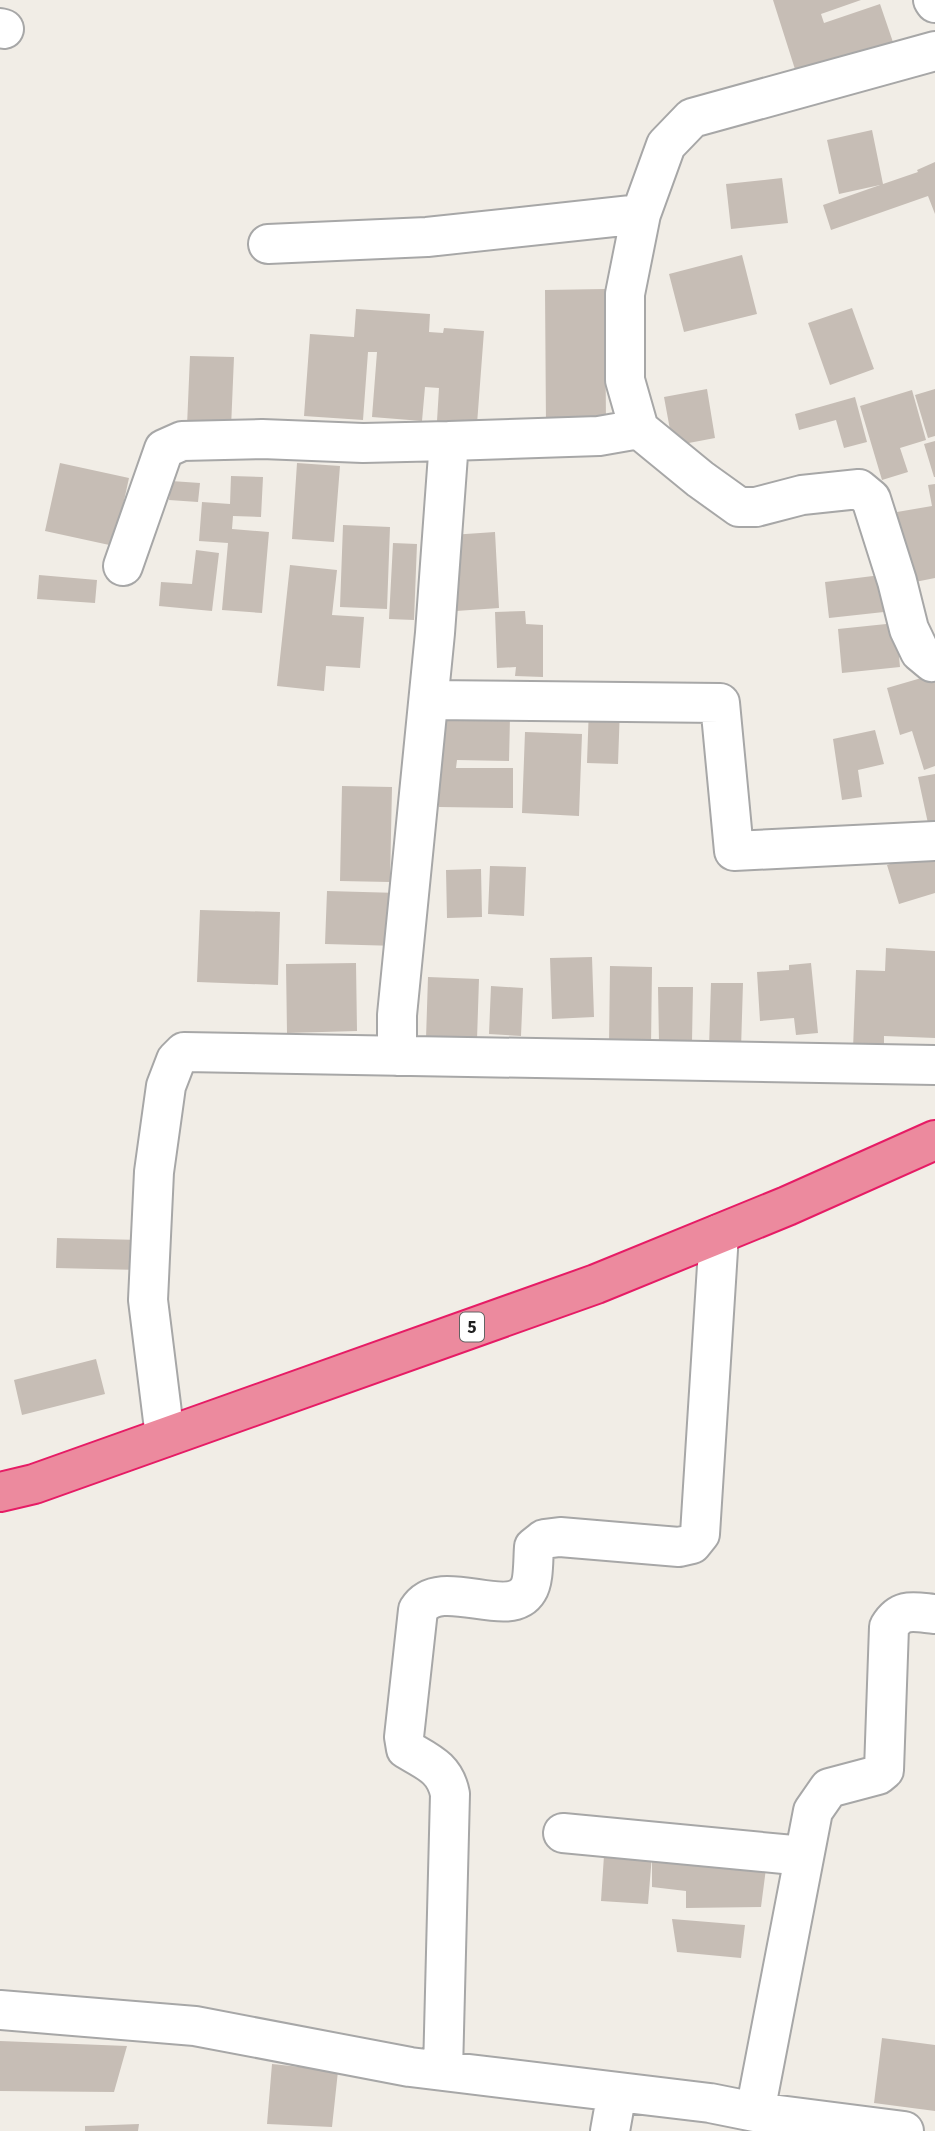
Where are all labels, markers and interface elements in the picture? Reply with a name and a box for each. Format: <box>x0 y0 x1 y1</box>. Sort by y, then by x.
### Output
road number: 5 <box>460 1312 484 1342</box>

